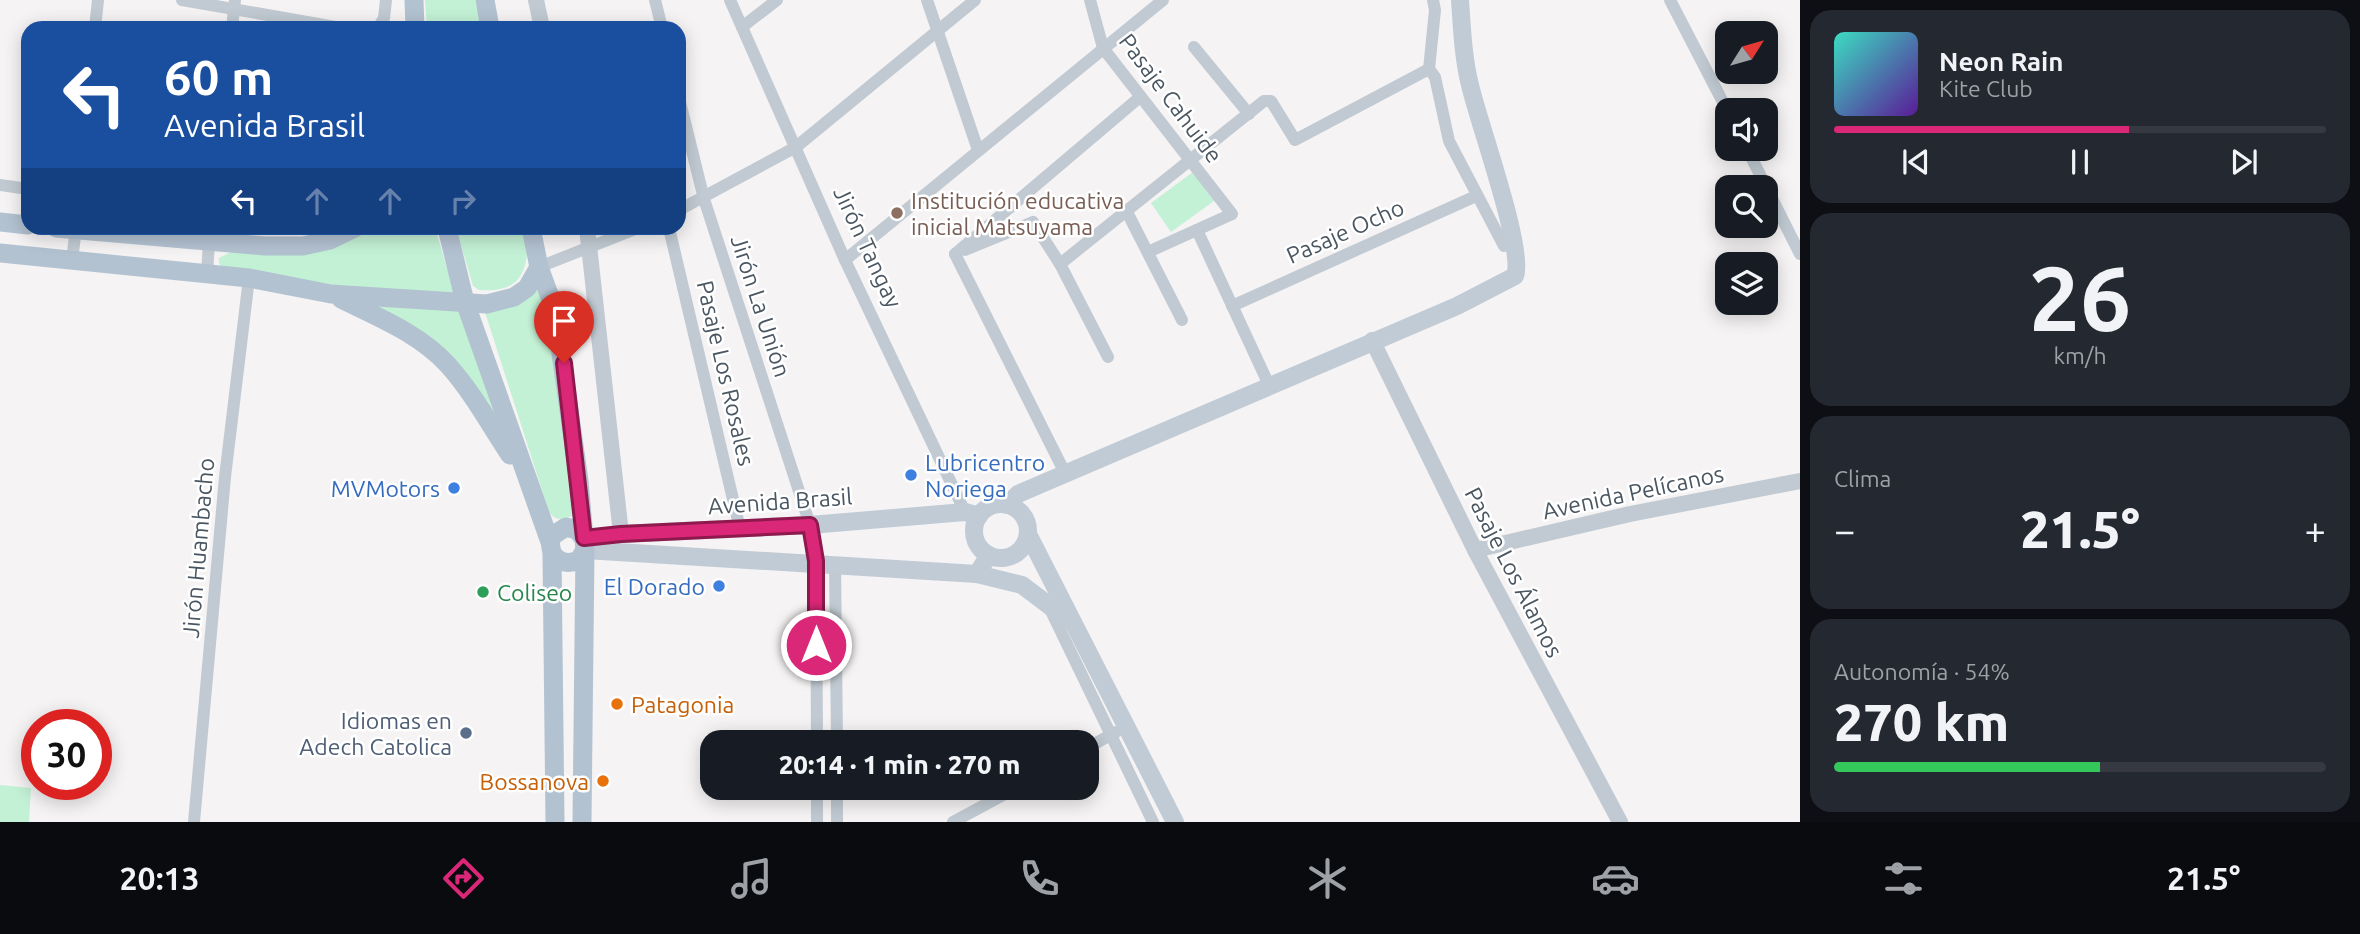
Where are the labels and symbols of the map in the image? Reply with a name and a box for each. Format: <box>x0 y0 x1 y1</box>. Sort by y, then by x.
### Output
north arrow <box>1715 21 1778 84</box>
street label: Pasaje Cahuide <box>1114 29 1228 167</box>
street label: Jirón Tangay <box>829 183 907 311</box>
place label: Institución educativa inicial Matsuyama <box>911 188 1124 239</box>
street label: Pasaje Ocho <box>1282 194 1408 268</box>
marker: Institución educativa inicial Matsuyama <box>889 205 905 221</box>
street label: Jirón La Unión <box>726 232 796 380</box>
street label: Pasaje Los Rosales <box>693 278 759 468</box>
pin <box>534 291 594 363</box>
place label: Lubricentro Noriega <box>925 450 1045 501</box>
street label: Jirón Huambacho <box>178 457 218 639</box>
street label: Avenida Pelícanos <box>1540 461 1726 523</box>
marker: Lubricentro Noriega <box>903 467 919 483</box>
place label: MVMotors <box>331 476 440 501</box>
marker: MVMotors <box>446 480 462 496</box>
street label: Pasaje Los Álamos <box>1460 482 1569 661</box>
street label: Avenida Brasil <box>707 483 853 519</box>
place label: El Dorado <box>604 574 705 599</box>
marker: El Dorado <box>711 578 727 594</box>
place label: Coliseo <box>497 580 572 605</box>
marker: Coliseo <box>475 584 491 600</box>
position arrow <box>779 608 853 682</box>
place label: Patagonia <box>631 692 734 717</box>
marker: Patagonia <box>609 696 625 712</box>
place label: Idiomas en Adech Catolica <box>299 708 452 759</box>
speed limit sign: 30 <box>21 709 112 800</box>
marker: Idiomas en Adech Catolica <box>458 725 474 741</box>
place label: Bossanova <box>480 769 589 794</box>
marker: Bossanova <box>595 773 611 789</box>

